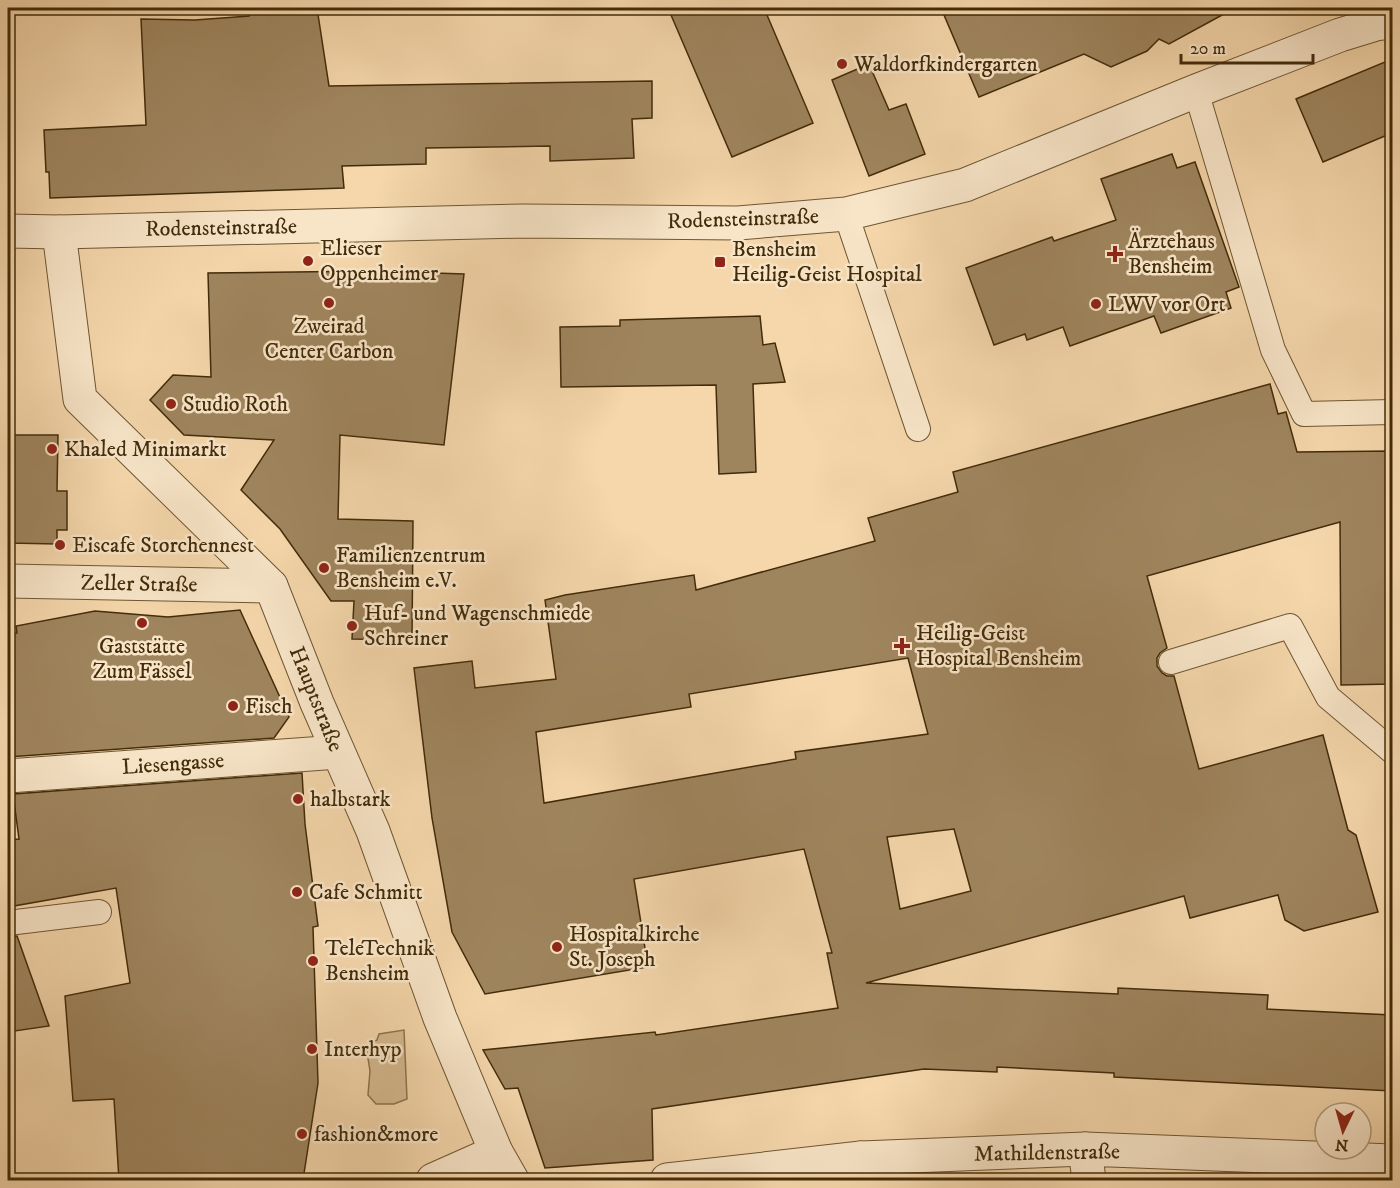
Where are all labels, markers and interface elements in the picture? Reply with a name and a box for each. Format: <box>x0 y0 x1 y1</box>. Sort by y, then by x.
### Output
scale bar <box>1181 27 1313 65</box>
text: 20 m <box>1190 38 1226 60</box>
place label: Waldorfkindergarten <box>853 51 1038 78</box>
marker: Waldorfkindergarten <box>835 57 849 71</box>
street label: Rodensteinstraße <box>667 203 819 235</box>
street label: Rodensteinstraße <box>145 213 297 243</box>
place label: Ärztehaus Bensheim <box>1128 228 1215 280</box>
place label: Elieser Oppenheimer <box>320 235 439 287</box>
place label: Bensheim Heilig-Geist Hospital <box>732 236 922 288</box>
marker: Ärztehaus Bensheim <box>1106 245 1124 263</box>
marker: Elieser Oppenheimer <box>301 254 315 268</box>
marker: Bensheim Heilig-Geist Hospital <box>713 255 727 269</box>
place label: LWV vor Ort <box>1108 291 1226 318</box>
marker: Zweirad Center Carbon <box>322 296 336 310</box>
marker: LWV vor Ort <box>1089 297 1103 311</box>
place label: Zweirad Center Carbon <box>265 313 394 365</box>
place label: Studio Roth <box>183 391 289 418</box>
marker: Studio Roth <box>164 397 178 411</box>
place label: Khaled Minimarkt <box>64 436 226 463</box>
marker: Khaled Minimarkt <box>45 442 59 456</box>
place label: Eiscafe Storchennest <box>72 532 254 559</box>
marker: Eiscafe Storchennest <box>53 538 67 552</box>
place label: Familienzentrum Bensheim e.V. <box>336 542 486 594</box>
marker: Familienzentrum Bensheim e.V. <box>317 561 331 575</box>
street label: Zeller Straße <box>80 569 198 599</box>
place label: Huf- und Wagenschmiede Schreiner <box>364 600 590 652</box>
marker: Gaststätte Zum Fässel <box>135 616 149 630</box>
marker: Huf- und Wagenschmiede Schreiner <box>345 619 359 633</box>
place label: Heilig-Geist Hospital Bensheim <box>916 620 1081 672</box>
place label: Gaststätte Zum Fässel <box>92 633 192 685</box>
marker: Heilig-Geist Hospital Bensheim <box>893 637 911 655</box>
street label: Hauptstraße <box>283 643 349 755</box>
place label: Fisch <box>245 693 293 720</box>
marker: Fisch <box>226 699 240 713</box>
street label: Liesengasse <box>121 747 225 781</box>
place label: halbstark <box>310 786 391 813</box>
marker: halbstark <box>291 792 305 806</box>
place label: Cafe Schmitt <box>309 879 423 906</box>
marker: Cafe Schmitt <box>290 885 304 899</box>
place label: Hospitalkirche St. Joseph <box>569 921 700 973</box>
place label: TeleTechnik Bensheim <box>325 935 434 987</box>
marker: Hospitalkirche St. Joseph <box>550 940 564 954</box>
marker: TeleTechnik Bensheim <box>306 954 320 968</box>
place label: Interhyp <box>324 1036 402 1063</box>
marker: Interhyp <box>305 1042 319 1056</box>
north arrow <box>1313 1101 1373 1161</box>
place label: fashion&more <box>314 1121 438 1148</box>
marker: fashion&more <box>295 1127 309 1141</box>
text: N <box>1334 1134 1349 1155</box>
street label: Mathildenstraße <box>974 1138 1120 1168</box>

